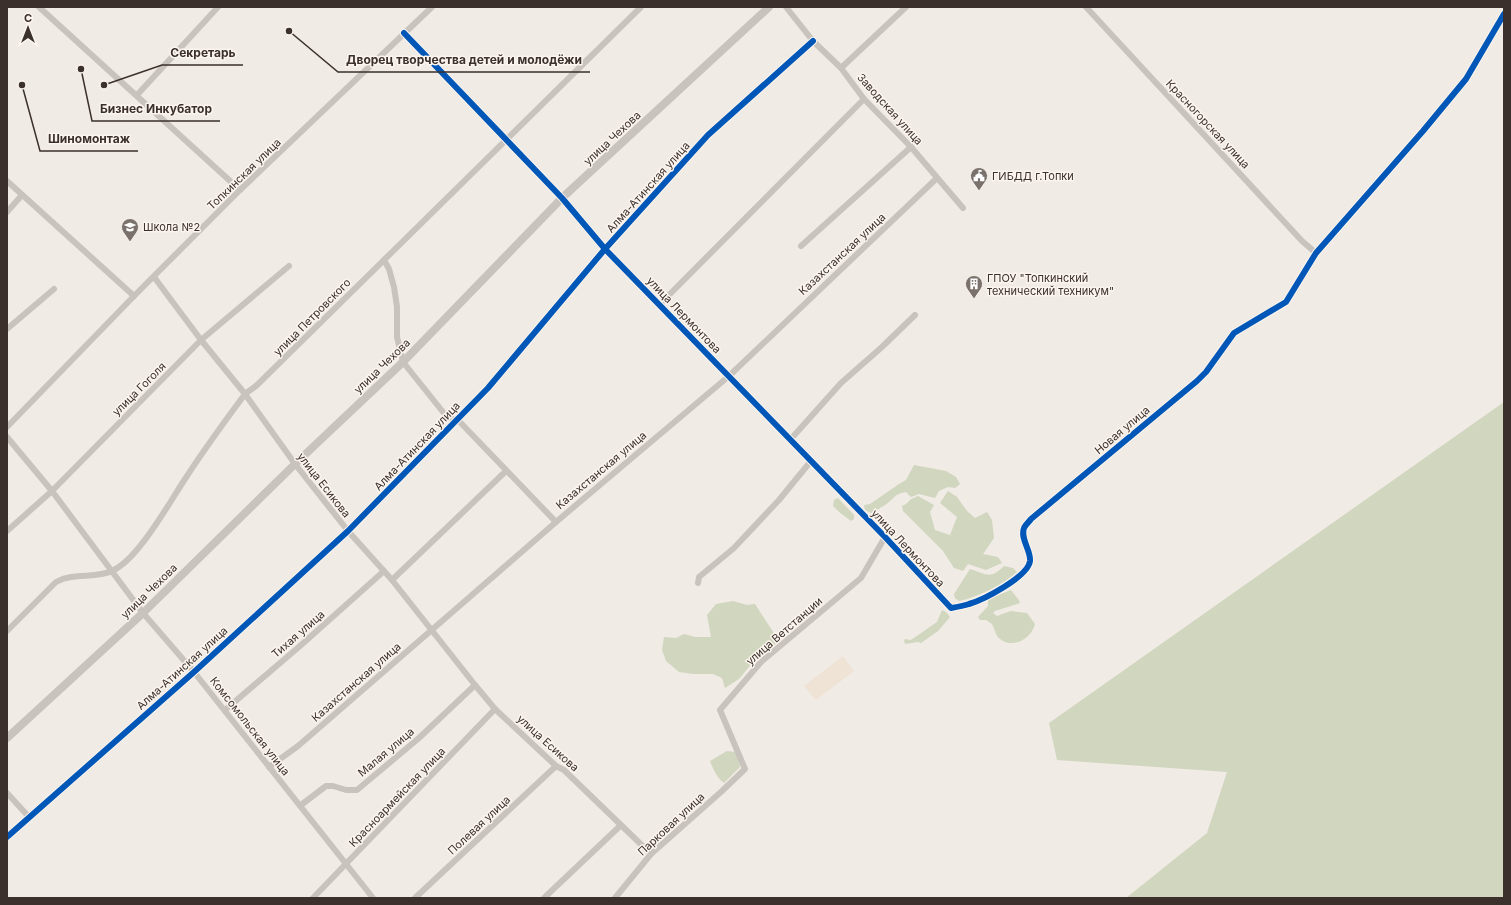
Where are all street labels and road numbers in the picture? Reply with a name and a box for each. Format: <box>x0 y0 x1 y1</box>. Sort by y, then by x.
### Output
street label: Заводская улица <box>854 70 926 148</box>
street label: Красногорская улица <box>1163 77 1253 171</box>
street label: улица Чехова <box>581 108 643 168</box>
street label: Топкинская улица <box>204 135 284 213</box>
street label: Алма-Атинская улица <box>603 139 693 235</box>
street label: Казахстанская улица <box>796 210 888 298</box>
street label: улица Лермонтова <box>644 274 724 356</box>
street label: улица Петровского <box>270 275 354 359</box>
street label: улица Чехова <box>351 336 413 396</box>
street label: улица Гоголя <box>109 359 169 419</box>
street label: Алма-Атинская улица <box>371 399 463 493</box>
street label: Новая улица <box>1092 403 1152 457</box>
street label: Казахстанская улица <box>553 428 649 512</box>
street label: улица Есикова <box>294 450 354 520</box>
street label: улица Лермонтова <box>868 506 948 590</box>
street label: улица Чехова <box>118 561 180 621</box>
street label: улица Ветстанции <box>743 594 825 668</box>
street label: Тихая улица <box>269 607 327 661</box>
street label: Алма-Атинская улица <box>134 623 230 713</box>
street label: Казахстанская улица <box>308 639 404 725</box>
street label: Комсомольская улица <box>207 674 293 778</box>
street label: улица Есикова <box>514 712 582 774</box>
street label: Малая улица <box>355 724 417 780</box>
street label: Красноармейская улица <box>346 744 448 850</box>
street label: Парковая улица <box>635 789 707 859</box>
street label: Полевая улица <box>445 792 513 858</box>

